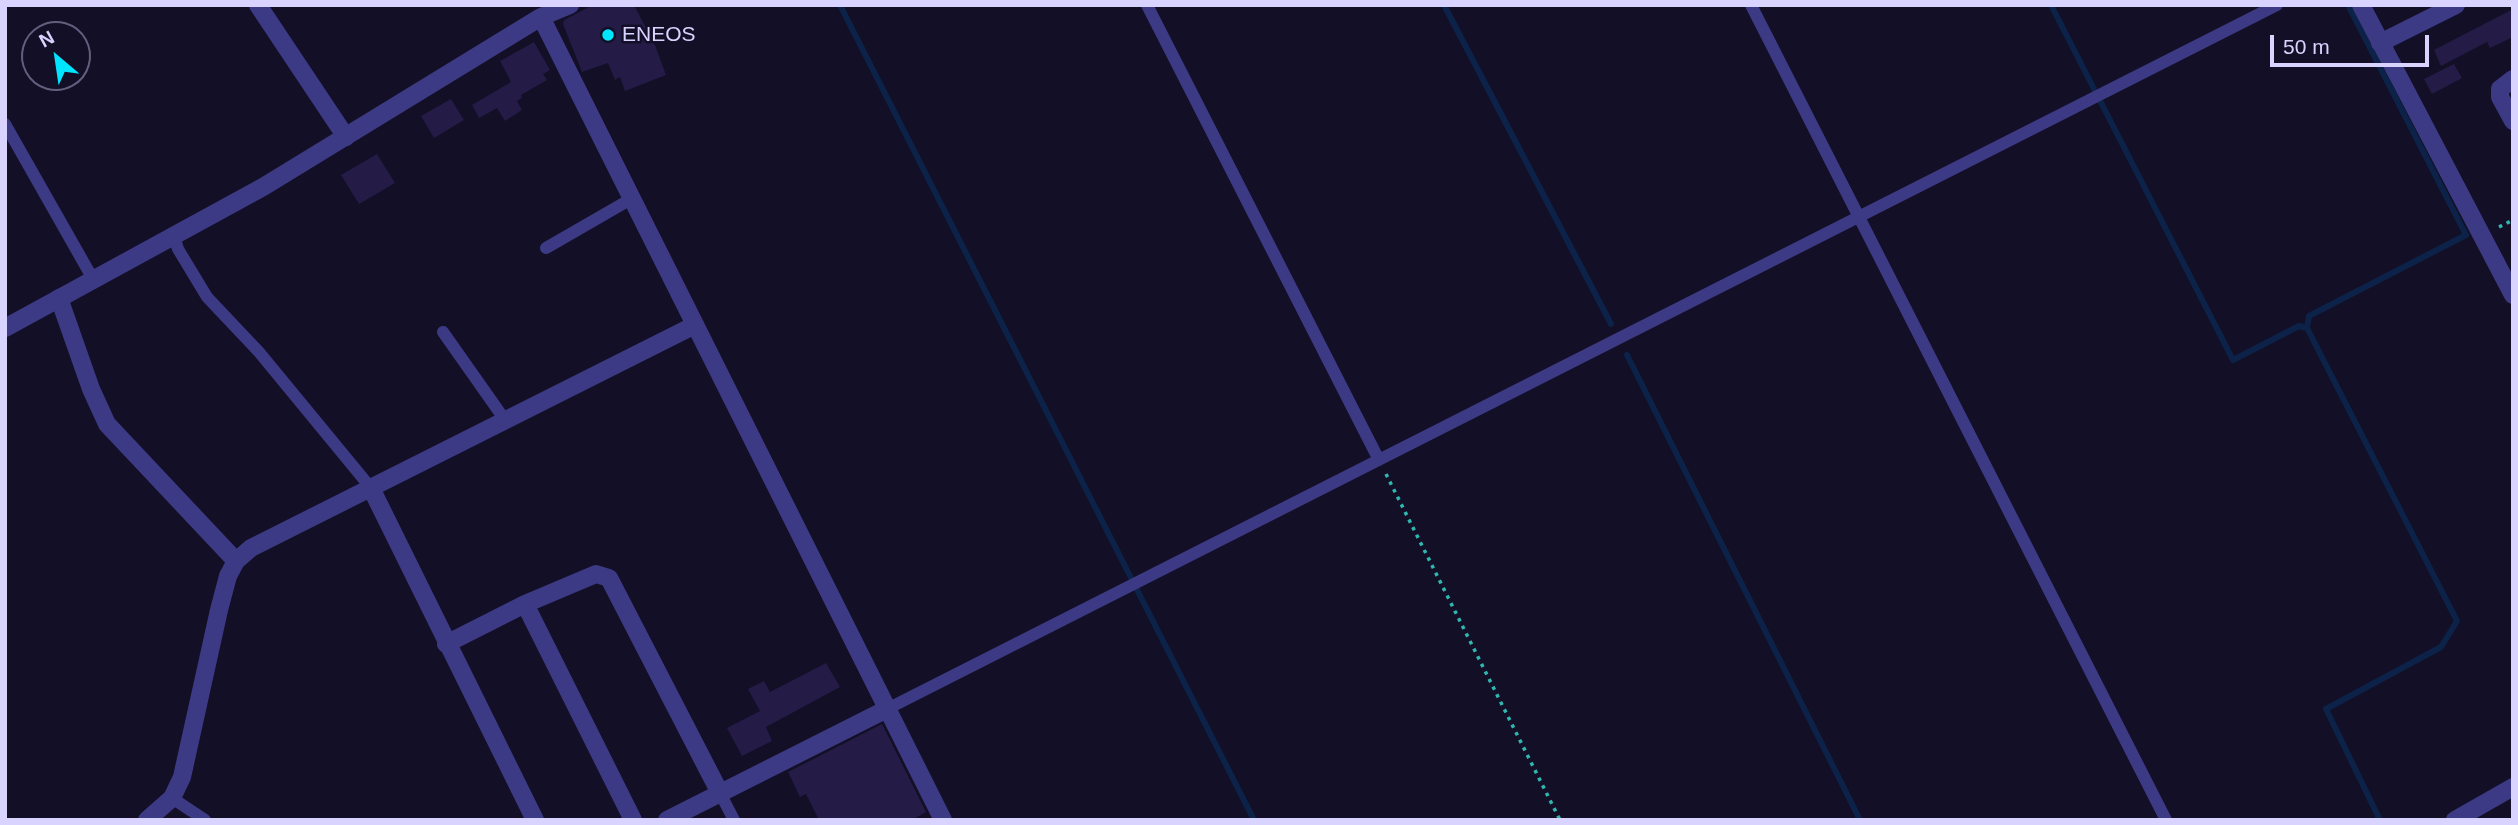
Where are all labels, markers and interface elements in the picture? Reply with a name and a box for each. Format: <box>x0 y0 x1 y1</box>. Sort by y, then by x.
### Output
north arrow <box>21 21 91 91</box>
scale bar <box>2273 21 2432 65</box>
place label: ENEOS <box>622 22 696 48</box>
text: N <box>35 26 58 51</box>
marker: ENEOS <box>600 27 616 43</box>
text: 50 m <box>2283 35 2330 58</box>

